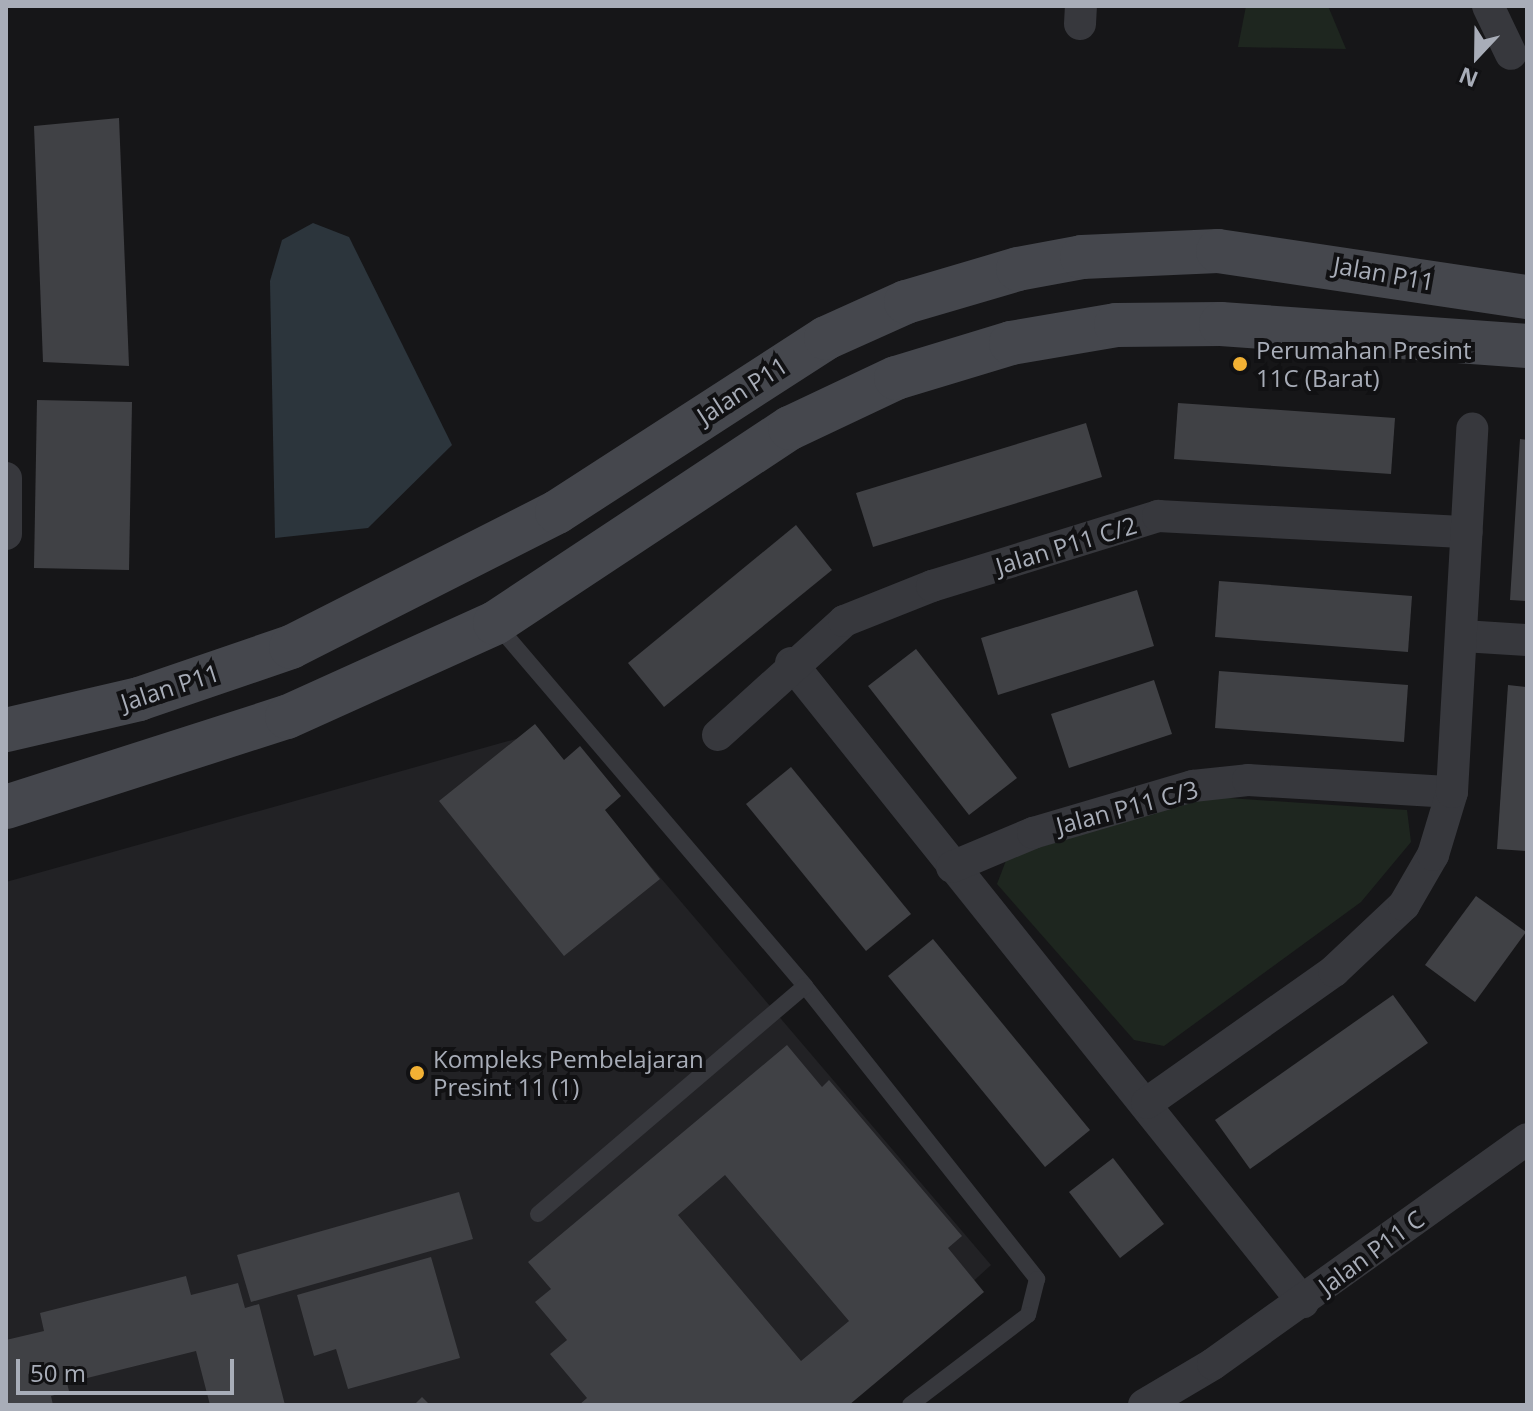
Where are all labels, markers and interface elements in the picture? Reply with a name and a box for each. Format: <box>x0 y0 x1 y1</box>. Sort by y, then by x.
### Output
north arrow <box>1437 16 1517 96</box>
text: N <box>1454 61 1482 96</box>
street label: Jalan P11 <box>1331 250 1437 296</box>
place label: Perumahan Presint 11C (Barat) <box>1256 336 1471 392</box>
street label: Jalan P11 <box>691 350 793 430</box>
marker: Perumahan Presint 11C (Barat) <box>1231 355 1249 373</box>
street label: Jalan P11 C/2 <box>992 510 1140 580</box>
street label: Jalan P11 <box>117 658 223 716</box>
street label: Jalan P11 C/3 <box>1053 774 1201 840</box>
place label: Kompleks Pembelajaran Presint 11 (1) <box>433 1045 704 1101</box>
marker: Kompleks Pembelajaran Presint 11 (1) <box>408 1064 426 1082</box>
street label: Jalan P11 C <box>1313 1204 1429 1300</box>
scale bar <box>20 1343 238 1393</box>
text: 50 m <box>30 1356 86 1389</box>

